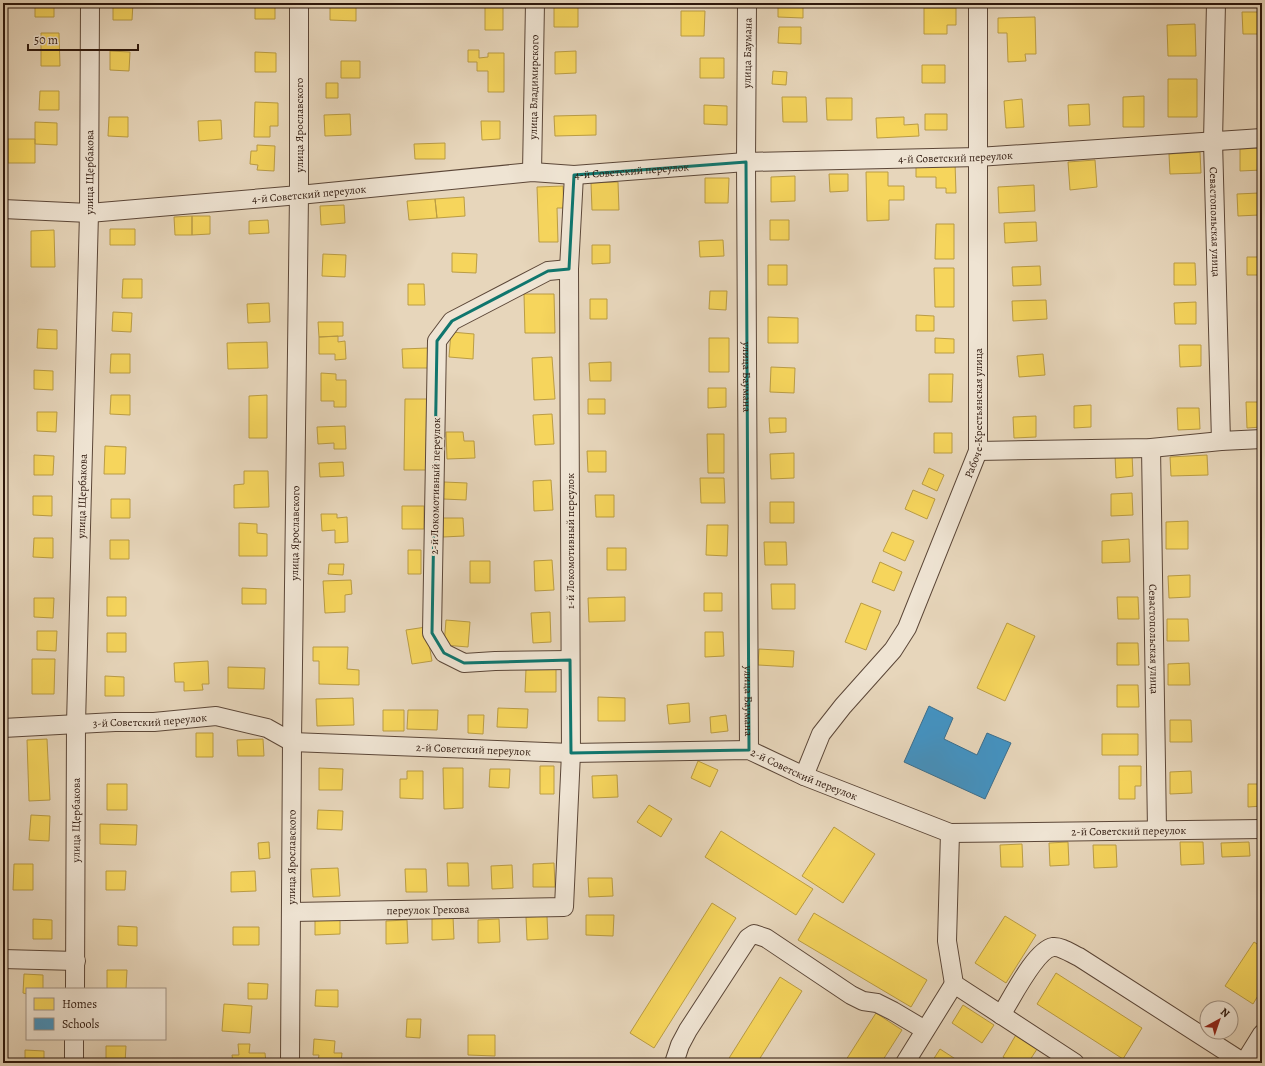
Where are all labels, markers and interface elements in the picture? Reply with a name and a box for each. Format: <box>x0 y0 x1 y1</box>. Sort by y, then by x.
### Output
street label: улица Баумана <box>739 17 756 89</box>
scale bar <box>28 26 138 52</box>
text: 50 m <box>34 32 58 48</box>
street label: улица Владимирского <box>526 34 542 141</box>
street label: улица Ярославского <box>292 77 307 173</box>
street label: улица Щербакова <box>82 129 97 216</box>
street label: 4-й Советский переулок <box>898 148 1013 167</box>
street label: 4-й Советский переулок <box>574 159 690 183</box>
street label: Севастопольская улица <box>1206 167 1224 278</box>
street label: 4-й Советский переулок <box>251 181 367 207</box>
street label: улица Баумана <box>739 341 754 413</box>
street label: Рабоче-Крестьянская улица <box>961 347 986 480</box>
street label: 2-й Локомотивный переулок <box>427 417 444 555</box>
street label: улица Щербакова <box>74 453 91 540</box>
street label: 1-й Локомотивный переулок <box>563 473 578 609</box>
street label: улица Ярославского <box>287 485 303 582</box>
street label: Севастопольская улица <box>1145 584 1162 695</box>
street label: улица Баумана <box>741 665 756 737</box>
street label: 3-й Советский переулок <box>92 710 208 731</box>
street label: 2-й Советский переулок <box>416 740 531 759</box>
street label: 2-й Советский переулок <box>748 745 860 804</box>
street label: улица Щербакова <box>68 777 84 863</box>
street label: улица Ярославского <box>284 809 300 906</box>
street label: 2-й Советский переулок <box>1071 823 1187 839</box>
street label: переулок Грекова <box>386 902 471 918</box>
legend <box>26 988 166 1040</box>
text: Homes <box>62 996 97 1012</box>
north arrow <box>1199 1000 1239 1040</box>
text: N <box>1217 1004 1233 1021</box>
text: Schools <box>62 1016 99 1032</box>

